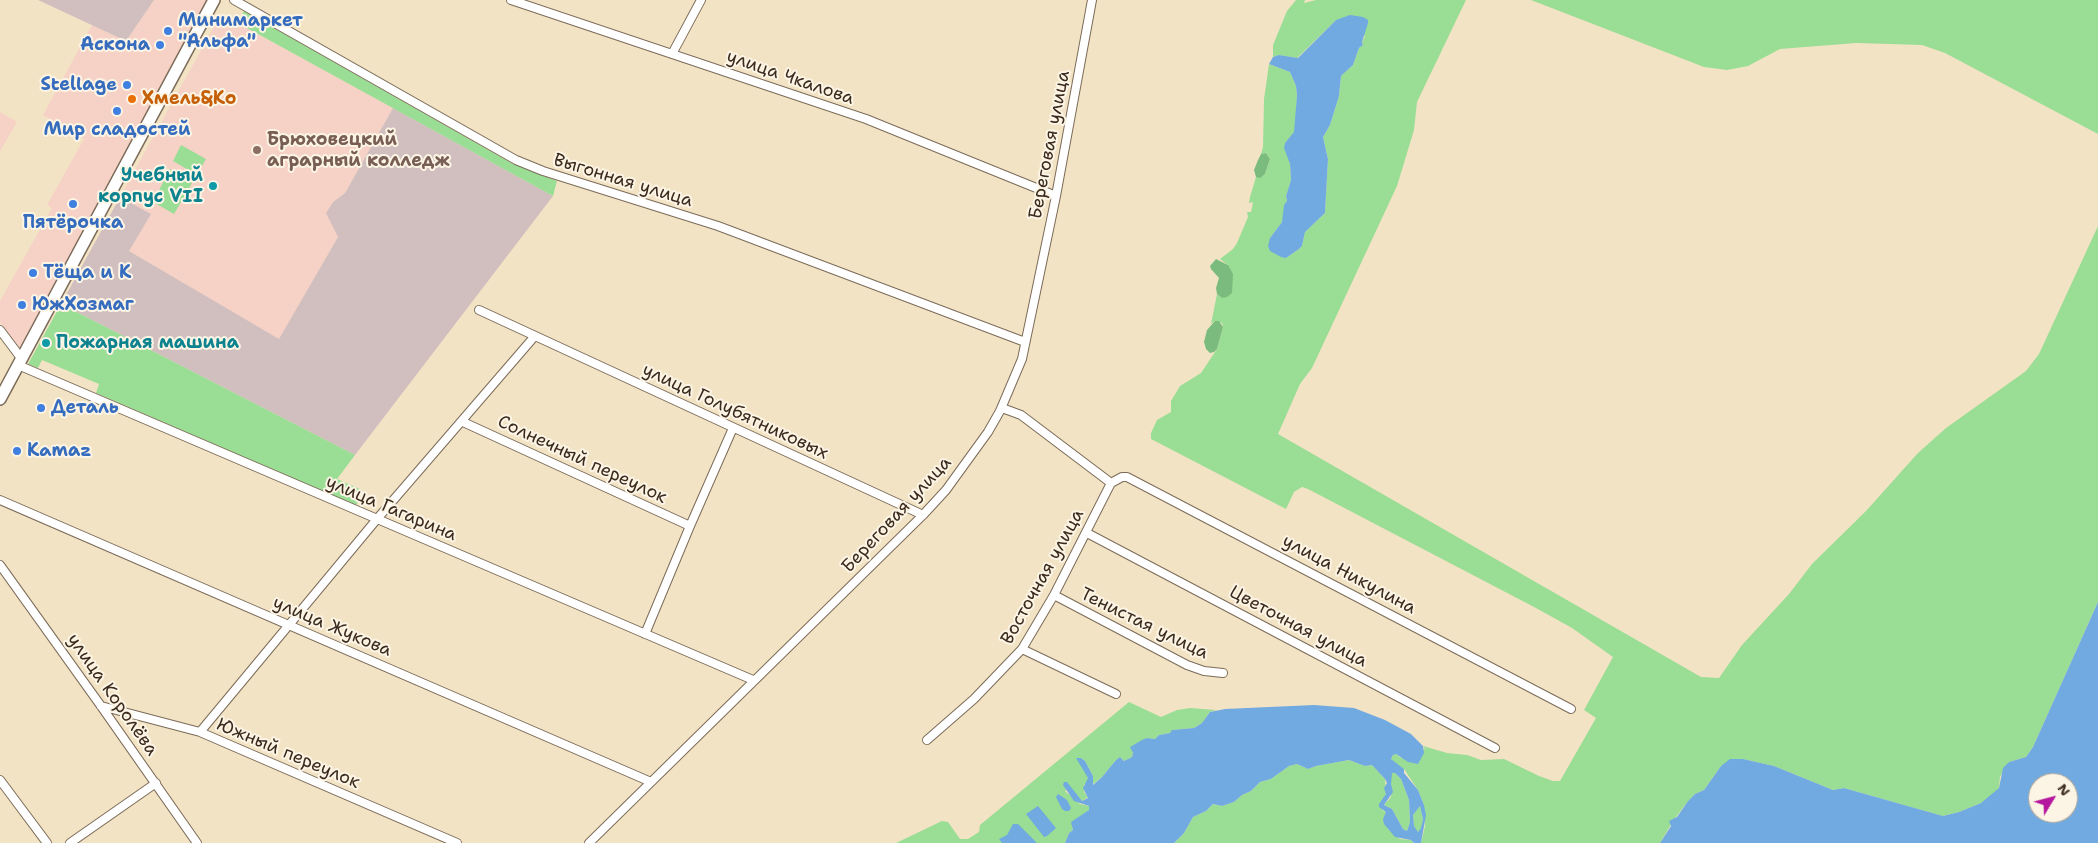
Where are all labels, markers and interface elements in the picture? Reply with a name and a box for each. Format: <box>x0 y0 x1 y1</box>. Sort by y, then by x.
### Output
place label: Минимаркет "Альфа" <box>178 10 303 52</box>
marker: Минимаркет "Альфа" <box>162 25 174 37</box>
place label: Аскона <box>80 34 150 56</box>
marker: Аскона <box>154 39 166 51</box>
street label: улица Чкалова <box>723 46 857 110</box>
street label: Береговая улица <box>1025 69 1075 221</box>
place label: Stellage <box>40 74 117 96</box>
marker: Stellage <box>121 79 133 91</box>
place label: Хмель&Ко <box>142 88 236 110</box>
marker: Хмель&Ко <box>126 93 138 105</box>
marker: Мир сладостей <box>111 105 123 117</box>
place label: Мир сладостей <box>44 119 190 141</box>
place label: Брюховецкий аграрный колледж <box>267 129 450 172</box>
marker: Брюховецкий аграрный колледж <box>251 144 263 156</box>
street label: Выгонная улица <box>551 150 695 212</box>
place label: Учебный корпус VII <box>98 165 203 208</box>
marker: Учебный корпус VII <box>207 180 219 192</box>
marker: Пятёрочка <box>67 198 79 210</box>
place label: Пятёрочка <box>23 212 123 234</box>
place label: Тёща и К <box>43 262 131 284</box>
marker: Тёща и К <box>27 267 39 279</box>
place label: ЮжХозмаг <box>32 294 134 316</box>
marker: ЮжХозмаг <box>16 299 28 311</box>
place label: Пожарная машина <box>56 332 239 354</box>
marker: Пожарная машина <box>40 337 52 349</box>
street label: улица Голубятниковых <box>639 359 831 465</box>
place label: Деталь <box>51 397 119 419</box>
marker: Деталь <box>35 402 47 414</box>
street label: Солнечный переулок <box>494 411 670 509</box>
place label: Kamaz <box>27 440 91 462</box>
marker: Kamaz <box>11 445 23 457</box>
street label: Береговая улица <box>838 452 956 578</box>
street label: улица Гагарина <box>322 472 460 546</box>
street label: Восточная улица <box>997 506 1089 648</box>
street label: улица Никулина <box>1278 531 1420 619</box>
street label: Цветочная улица <box>1225 582 1371 672</box>
street label: Тенистая улица <box>1076 584 1212 664</box>
street label: улица Жукова <box>269 592 395 662</box>
street label: улица Королёва <box>62 630 162 760</box>
street label: Южный переулок <box>213 714 363 794</box>
north arrow <box>2028 773 2078 823</box>
text: N <box>2054 780 2075 799</box>

